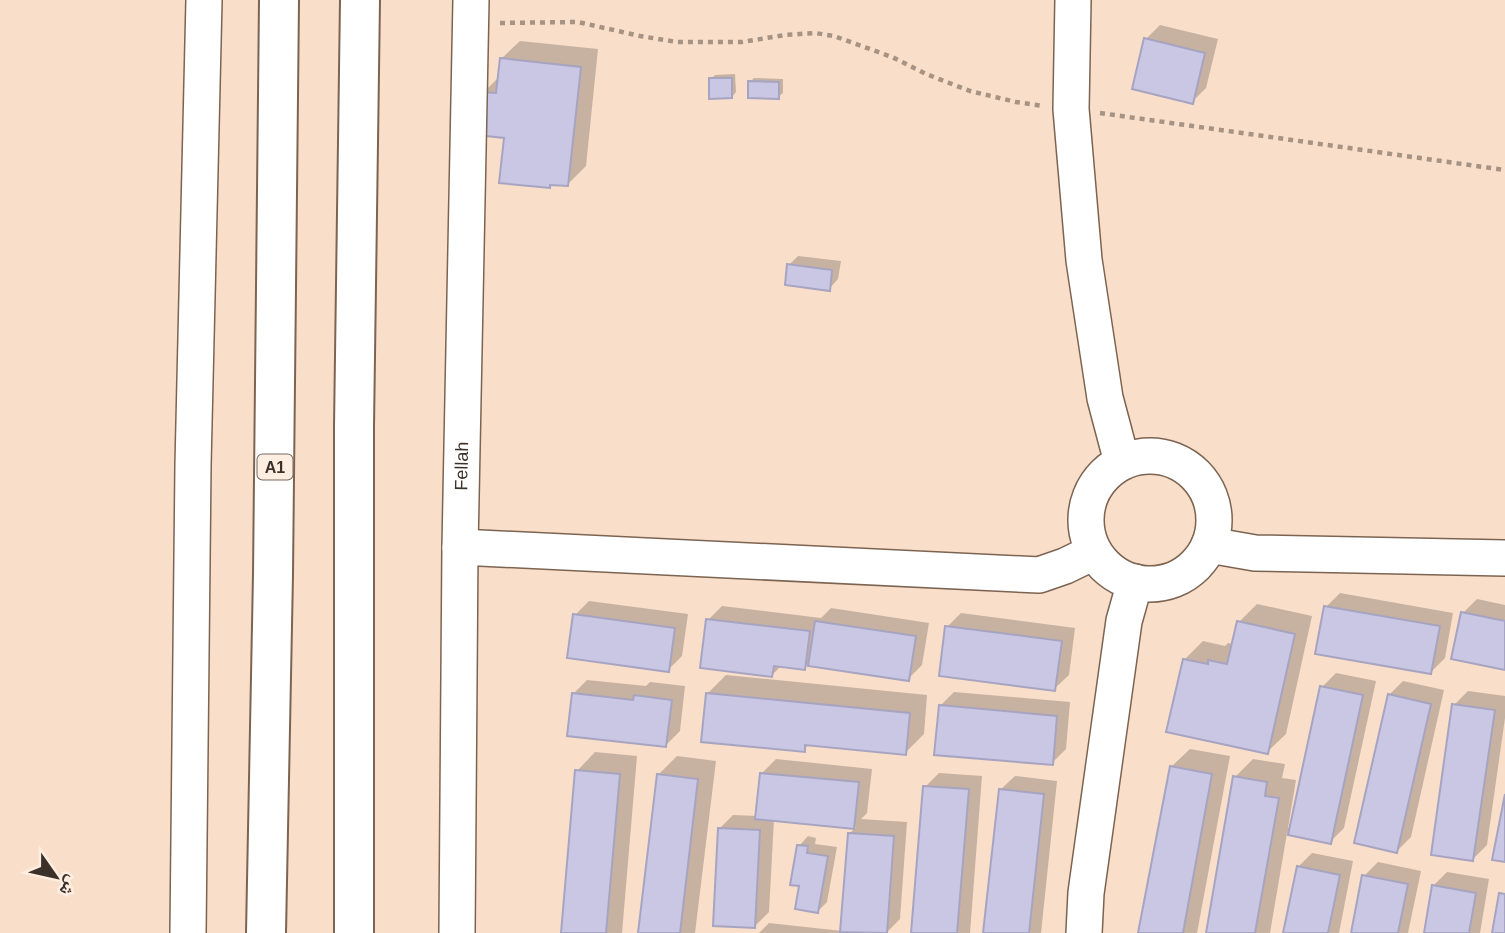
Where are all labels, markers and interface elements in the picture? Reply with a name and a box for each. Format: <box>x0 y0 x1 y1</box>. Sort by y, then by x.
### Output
street label: Fellah <box>451 441 472 491</box>
road number: A1 <box>258 454 292 480</box>
north arrow <box>21 842 91 912</box>
text: ش <box>55 871 84 900</box>

